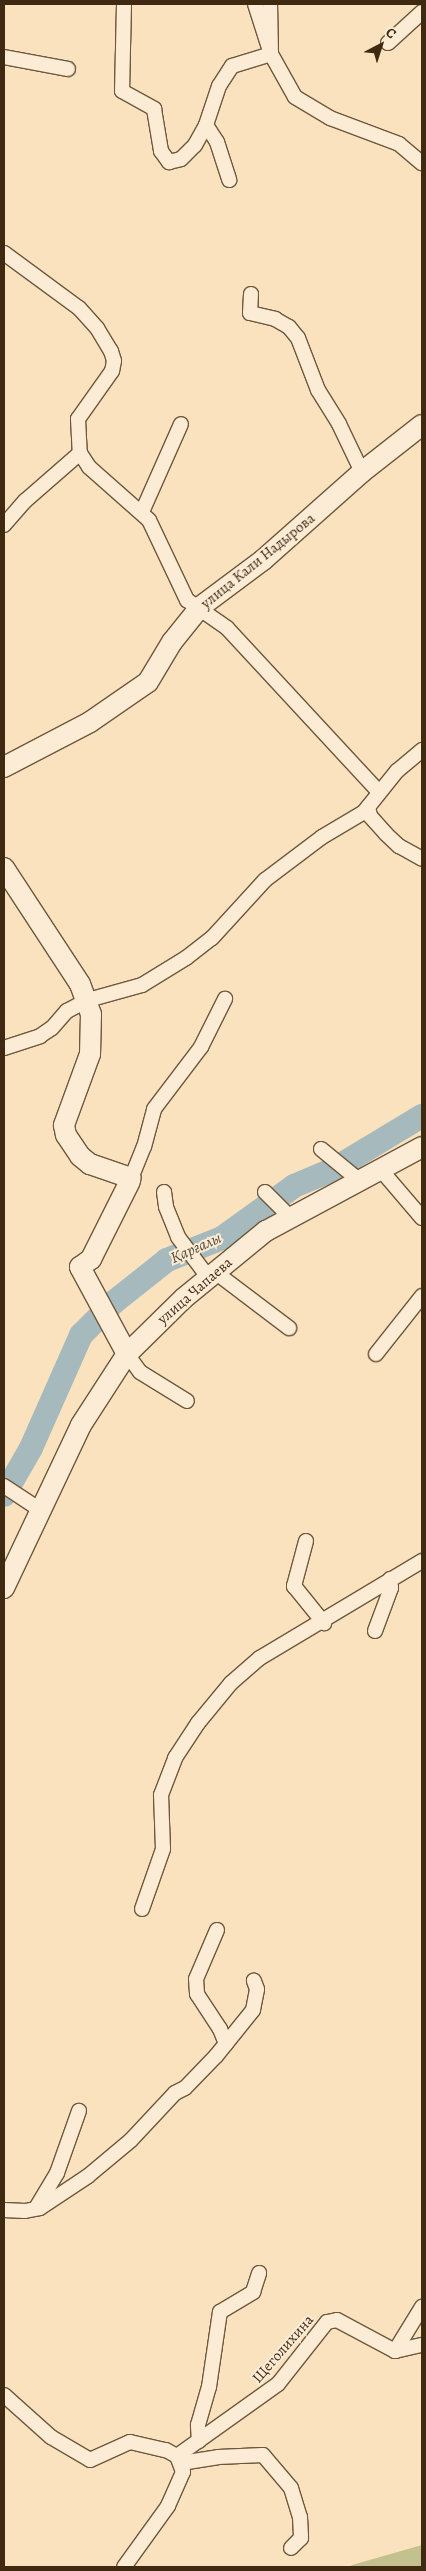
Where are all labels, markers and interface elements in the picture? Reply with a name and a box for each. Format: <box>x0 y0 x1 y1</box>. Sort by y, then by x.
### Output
north arrow <box>356 20 406 70</box>
text: С <box>382 23 400 43</box>
street label: улица Кали Надырова <box>197 509 319 613</box>
water label: Қарғалы <box>168 1228 224 1268</box>
street label: улица Чапаева <box>154 1254 236 1328</box>
street label: Щеголихина <box>249 2311 317 2387</box>

